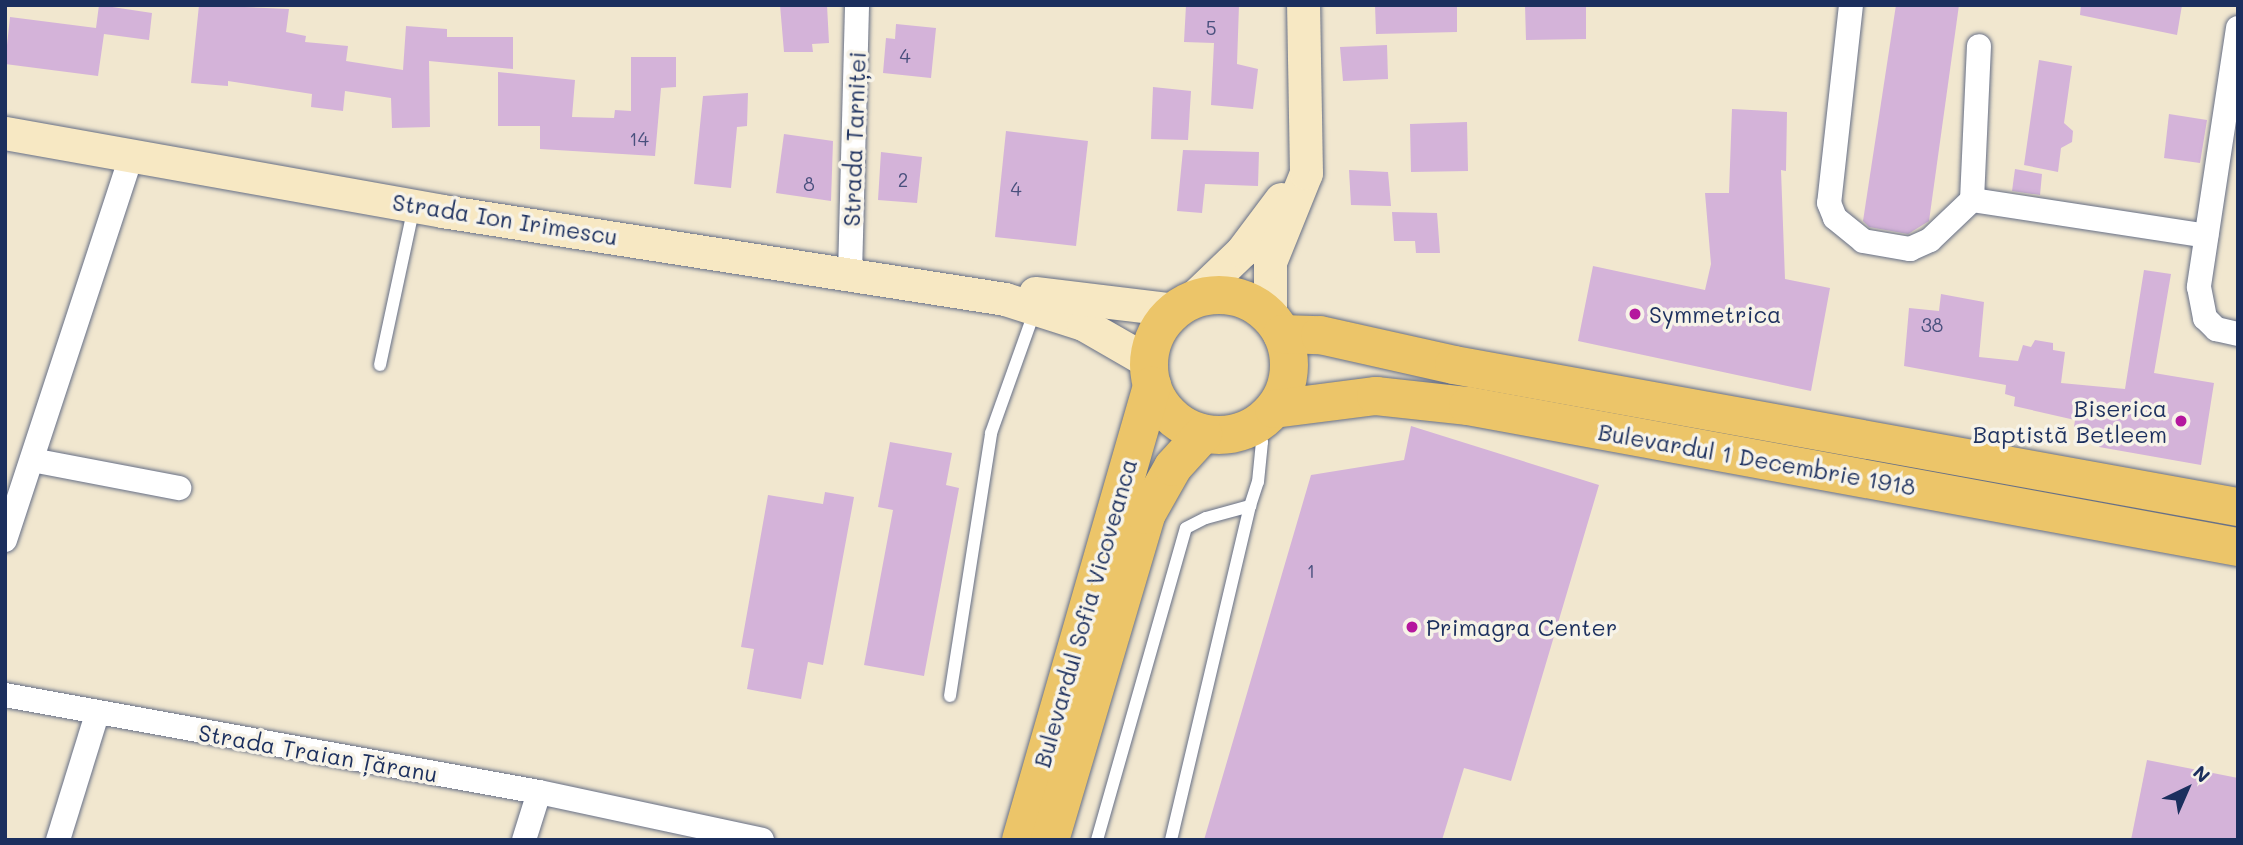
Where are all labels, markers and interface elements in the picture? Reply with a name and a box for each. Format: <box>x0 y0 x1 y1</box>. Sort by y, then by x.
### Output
house number: 5 <box>1205 17 1217 39</box>
house number: 4 <box>899 45 911 67</box>
street label: Strada Tarniței <box>837 51 871 227</box>
house number: 14 <box>629 128 649 150</box>
house number: 2 <box>898 169 908 191</box>
house number: 8 <box>803 173 815 195</box>
house number: 4 <box>1010 178 1022 200</box>
street label: Strada Ion Irimescu <box>390 188 620 250</box>
place label: Symmetrica <box>1649 300 1781 328</box>
marker: Symmetrica <box>1627 306 1643 322</box>
house number: 38 <box>1921 314 1943 336</box>
place label: Biserica Baptistă Betleem <box>1973 394 2167 448</box>
marker: Biserica Baptistă Betleem <box>2173 413 2189 429</box>
street label: Bulevardul 1 Decembrie 1918 <box>1596 417 1918 501</box>
street label: Bulevardul Sofia Vicoveanca <box>1028 455 1142 771</box>
house number: 1 <box>1307 560 1315 582</box>
place label: Primagra Center <box>1426 613 1617 641</box>
marker: Primagra Center <box>1404 619 1420 635</box>
street label: Strada Traian Țăranu <box>196 718 440 788</box>
north arrow <box>2152 754 2222 824</box>
text: N <box>2188 760 2216 788</box>

